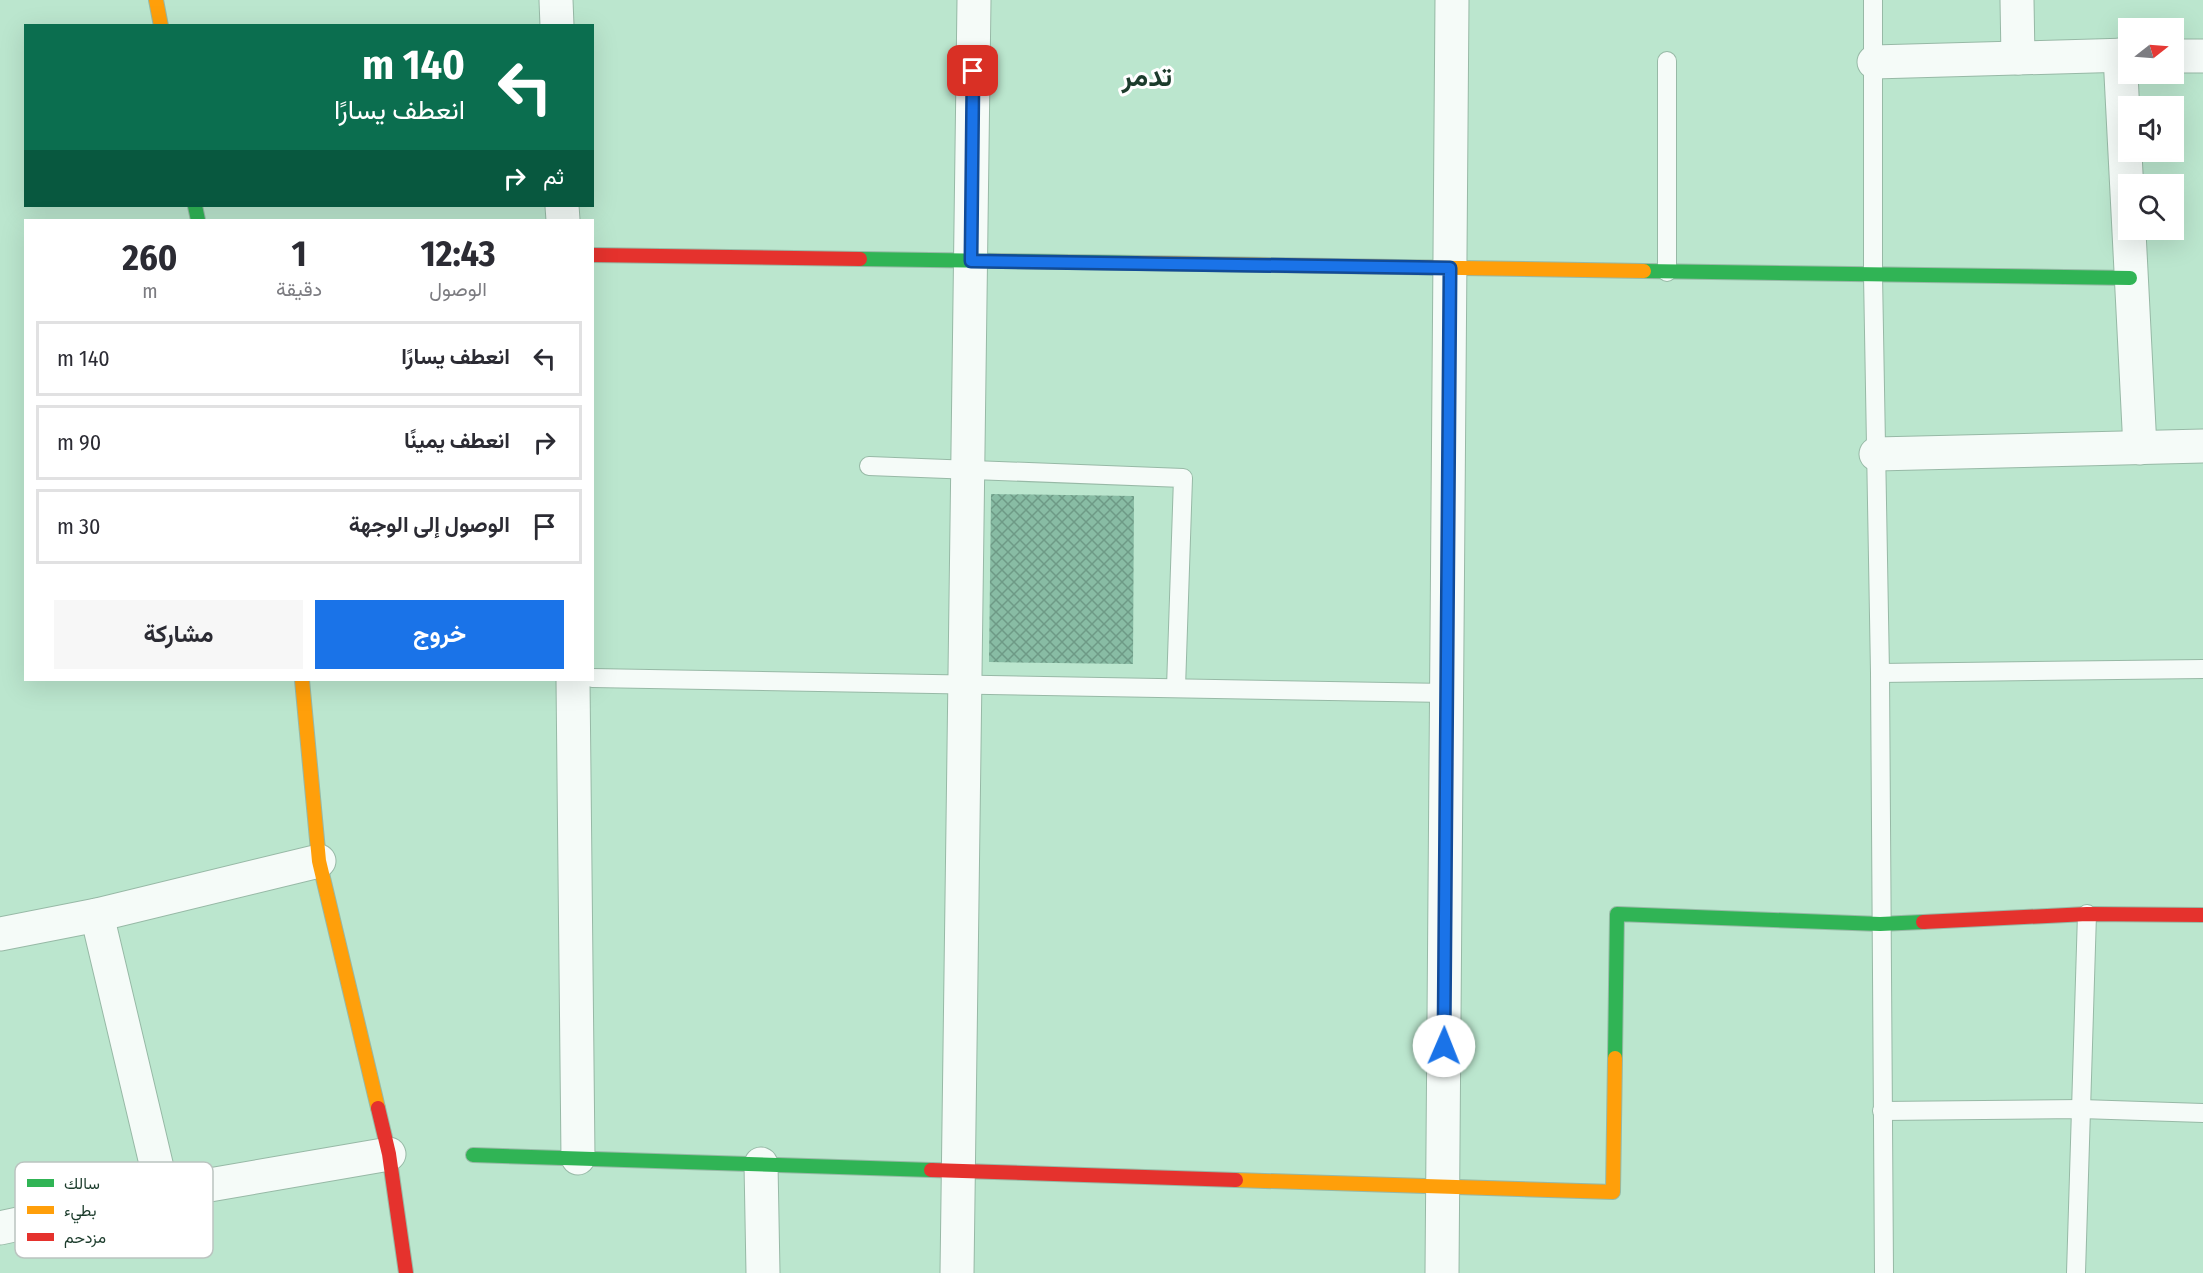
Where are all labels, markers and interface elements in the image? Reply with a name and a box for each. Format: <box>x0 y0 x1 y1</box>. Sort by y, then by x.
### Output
north arrow <box>2118 18 2184 84</box>
map controls <box>2118 18 2184 240</box>
text: 140 m <box>362 40 465 90</box>
pin <box>947 45 998 96</box>
icon: left <box>486 48 564 126</box>
icon: arrive <box>956 54 989 87</box>
district label: تدمر <box>1121 60 1172 94</box>
text: انعطف يسارًا <box>334 94 465 126</box>
button: sound <box>2118 96 2184 162</box>
icon: right <box>498 162 531 195</box>
text: ثم <box>543 163 564 190</box>
button: search <box>2118 174 2184 240</box>
text: 1 <box>291 232 307 276</box>
text: 12:43 <box>421 232 496 276</box>
text: 260 <box>122 236 178 280</box>
text: دقيقة <box>276 277 322 301</box>
text: الوصول <box>429 277 487 301</box>
text: m <box>142 279 158 303</box>
icon: left <box>528 342 561 375</box>
text: انعطف يسارًا <box>401 343 510 370</box>
text: 140 m <box>57 345 110 372</box>
icon: right <box>528 426 561 459</box>
text: انعطف يمينًا <box>404 427 510 454</box>
text: 90 m <box>57 429 101 456</box>
icon: arrive <box>528 510 561 543</box>
text: الوصول إلى الوجهة <box>349 511 510 538</box>
text: 30 m <box>57 513 100 540</box>
button: مشاركة <box>54 600 303 669</box>
button: خروج <box>315 600 564 669</box>
position arrow <box>1412 1014 1476 1078</box>
legend <box>15 1162 213 1258</box>
text: سالك <box>64 1174 100 1193</box>
text: بطيء <box>64 1201 96 1224</box>
text: مزدحم <box>64 1228 106 1248</box>

